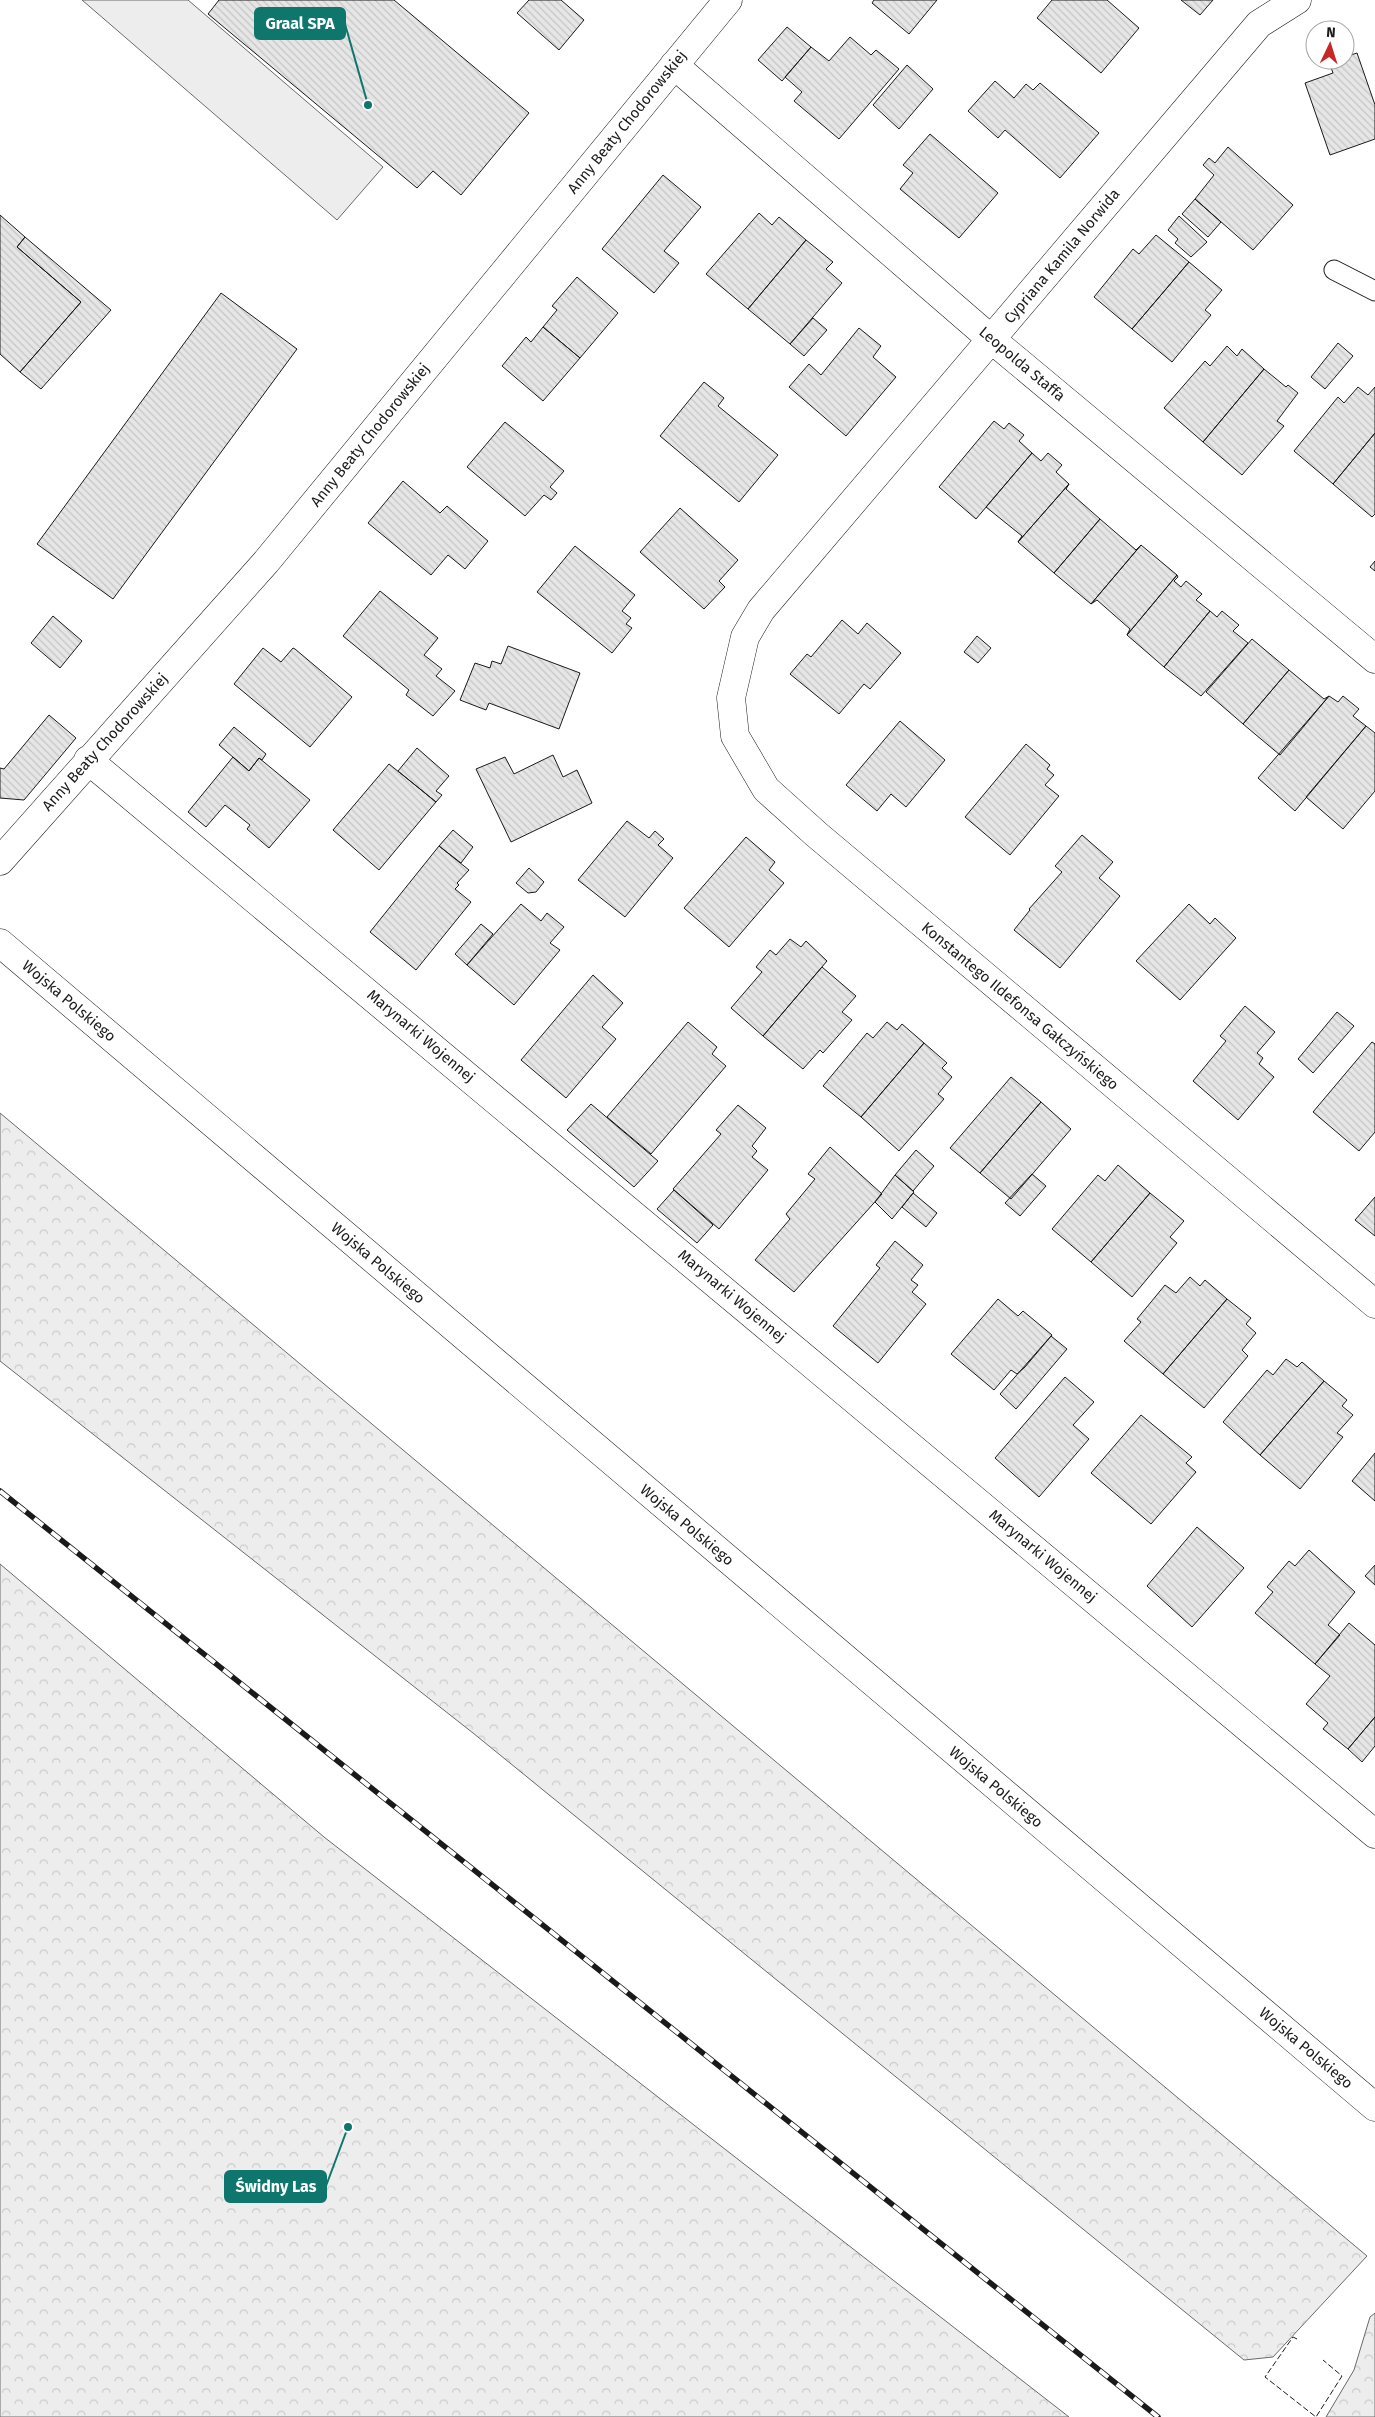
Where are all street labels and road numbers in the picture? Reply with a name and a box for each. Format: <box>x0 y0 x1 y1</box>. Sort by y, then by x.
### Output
street label: Anny Beaty Chodorowskiej <box>564 47 690 197</box>
street label: Cypriana Kamila Norwida <box>1000 185 1124 327</box>
street label: Leopolda Staffa <box>975 323 1069 405</box>
street label: Anny Beaty Chodorowskiej <box>307 360 433 510</box>
street label: Anny Beaty Chodorowskiej <box>38 669 172 815</box>
street label: Konstantego Ildefonsa Gałczyńskiego <box>918 918 1122 1094</box>
street label: Wojska Polskiego <box>19 957 119 1045</box>
street label: Marynarki Wojennej <box>364 986 478 1086</box>
street label: Wojska Polskiego <box>328 1219 428 1307</box>
street label: Marynarki Wojennej <box>675 1246 789 1346</box>
street label: Wojska Polskiego <box>637 1481 737 1569</box>
street label: Marynarki Wojennej <box>986 1506 1100 1606</box>
street label: Wojska Polskiego <box>946 1743 1046 1831</box>
street label: Wojska Polskiego <box>1256 2004 1356 2092</box>

